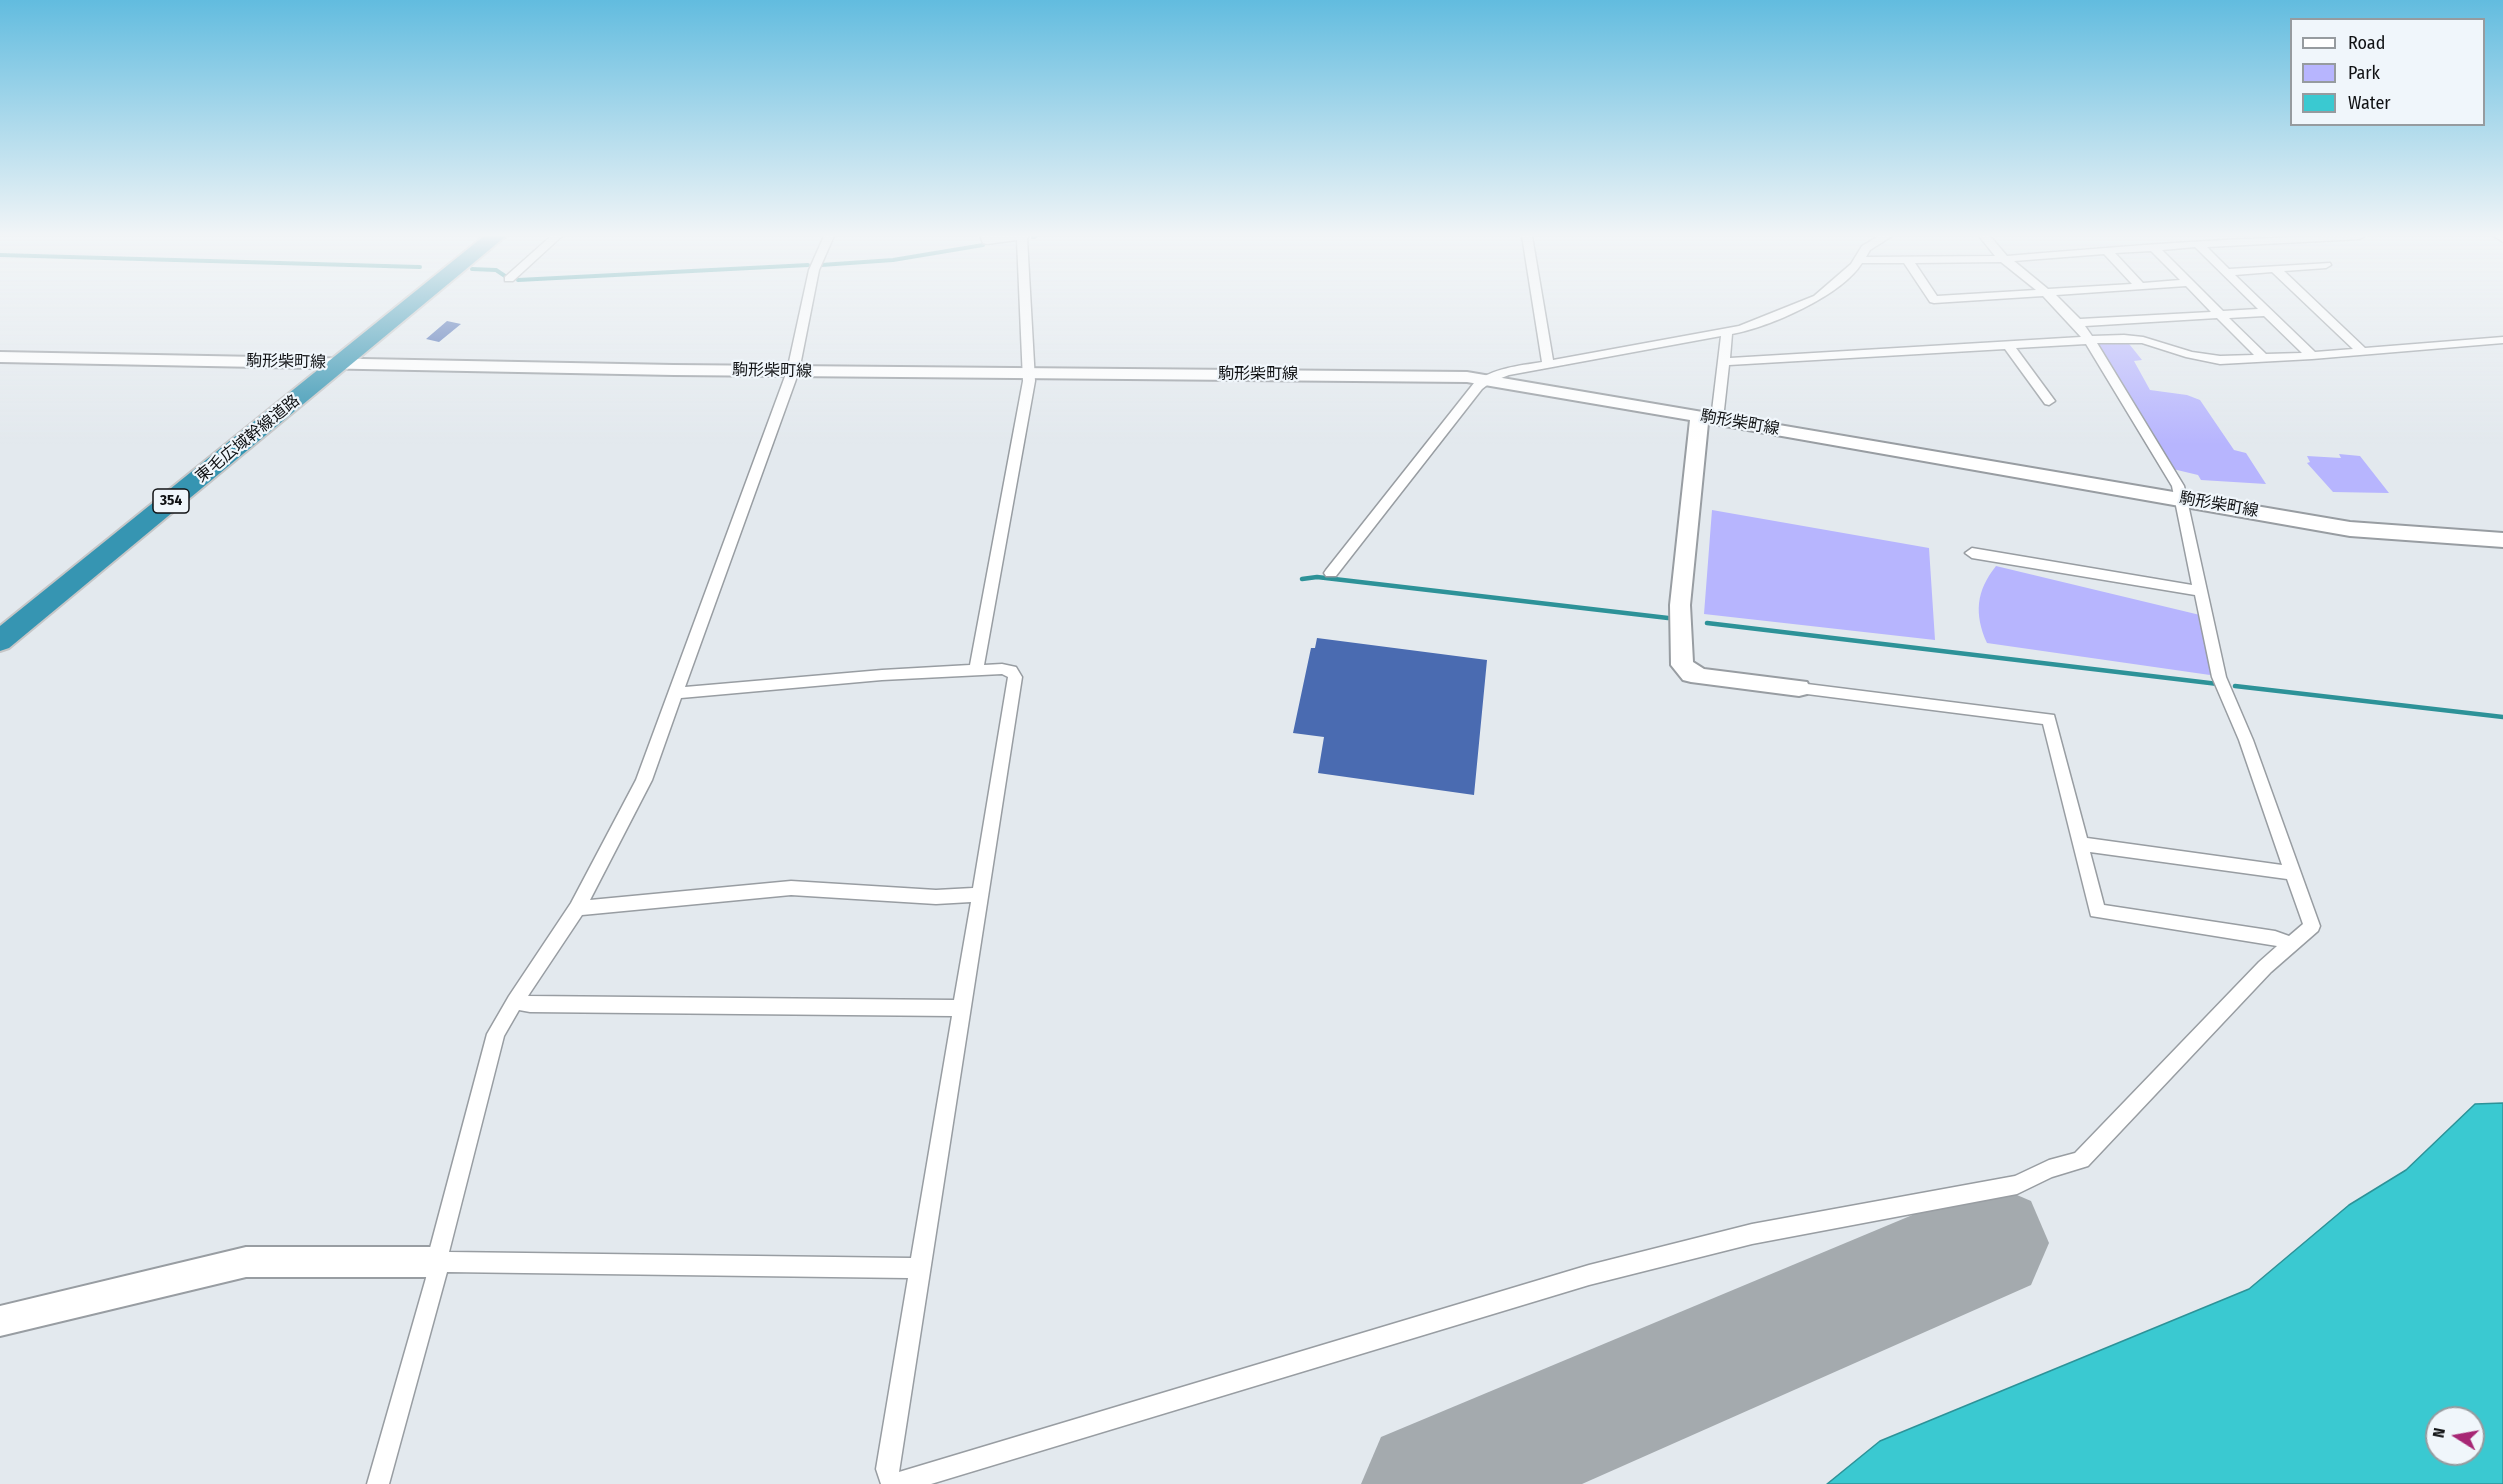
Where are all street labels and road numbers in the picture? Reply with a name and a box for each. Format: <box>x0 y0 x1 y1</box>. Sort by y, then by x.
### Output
street label: 駒形柴町線 <box>246 352 326 372</box>
street label: 駒形柴町線 <box>732 361 812 381</box>
street label: 駒形柴町線 <box>1218 365 1298 385</box>
street label: 東毛広域幹線道路 <box>192 391 304 487</box>
street label: 駒形柴町線 <box>1699 407 1781 439</box>
road number: 354 <box>153 489 189 513</box>
street label: 駒形柴町線 <box>2178 489 2260 521</box>

